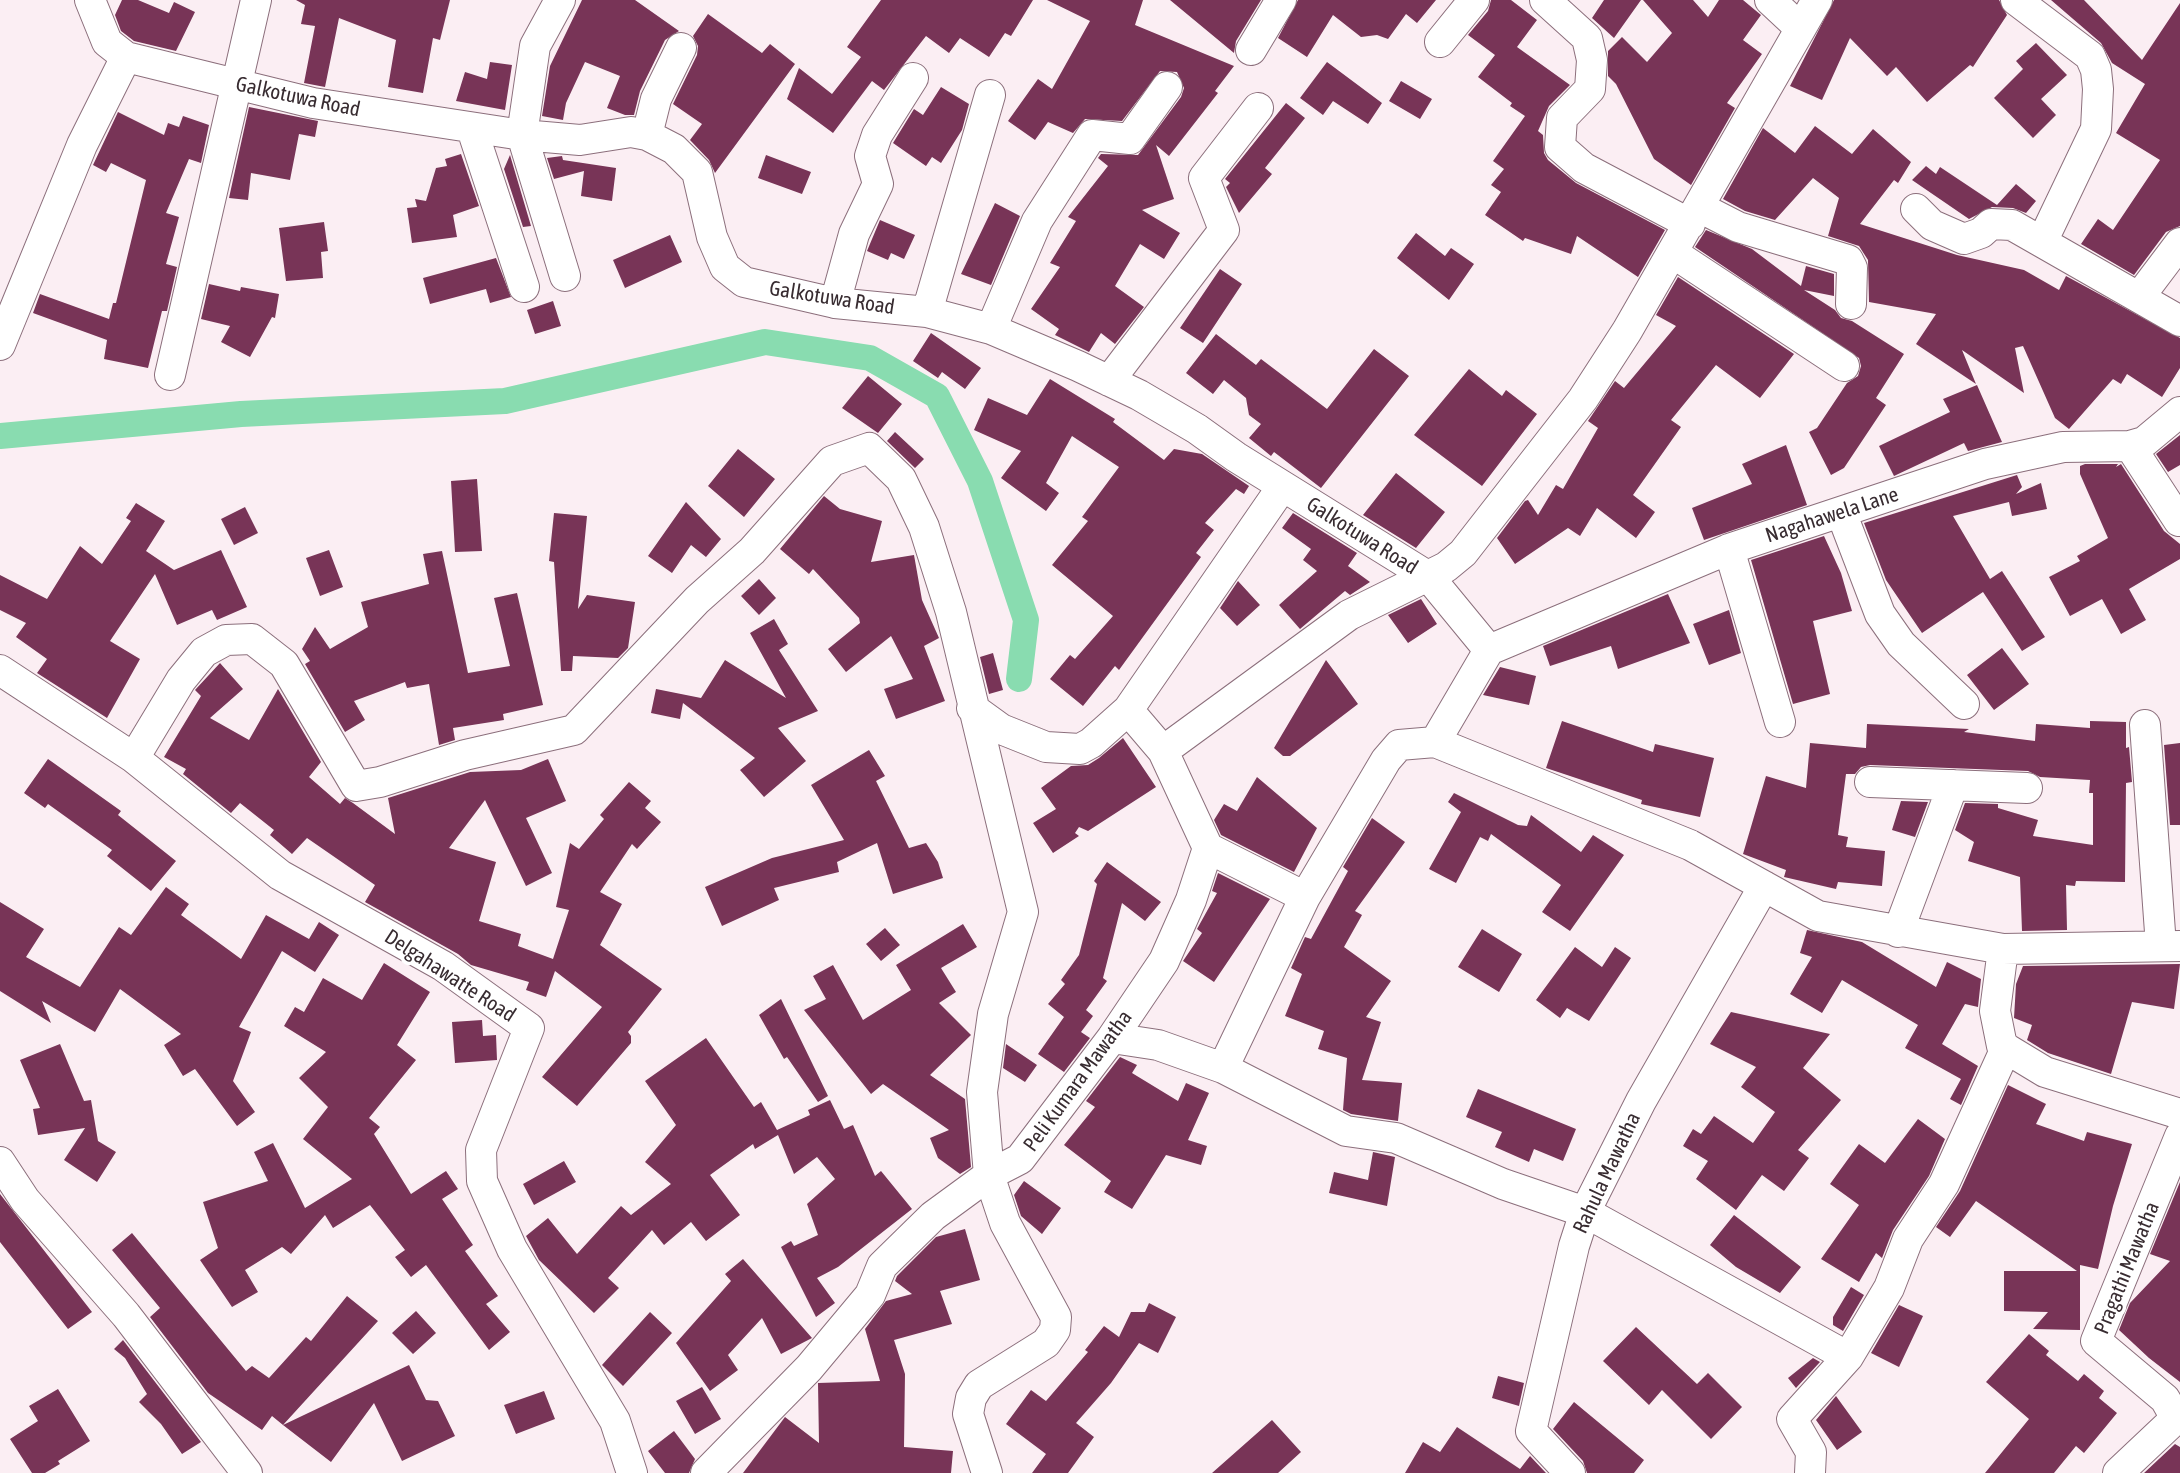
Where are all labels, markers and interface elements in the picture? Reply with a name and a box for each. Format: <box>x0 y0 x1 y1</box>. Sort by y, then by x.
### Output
street label: Galkotuwa Road <box>234 72 362 122</box>
street label: Galkotuwa Road <box>768 276 896 320</box>
street label: Nagahawela Lane <box>1762 482 1902 548</box>
street label: Galkotuwa Road <box>1302 492 1422 580</box>
street label: Delgahawatte Road <box>380 924 520 1028</box>
street label: Peli Kumara Mawatha <box>1018 1006 1138 1156</box>
street label: Rahula Mawatha <box>1568 1108 1646 1238</box>
street label: Pragathi Mawatha <box>2089 1198 2165 1338</box>

